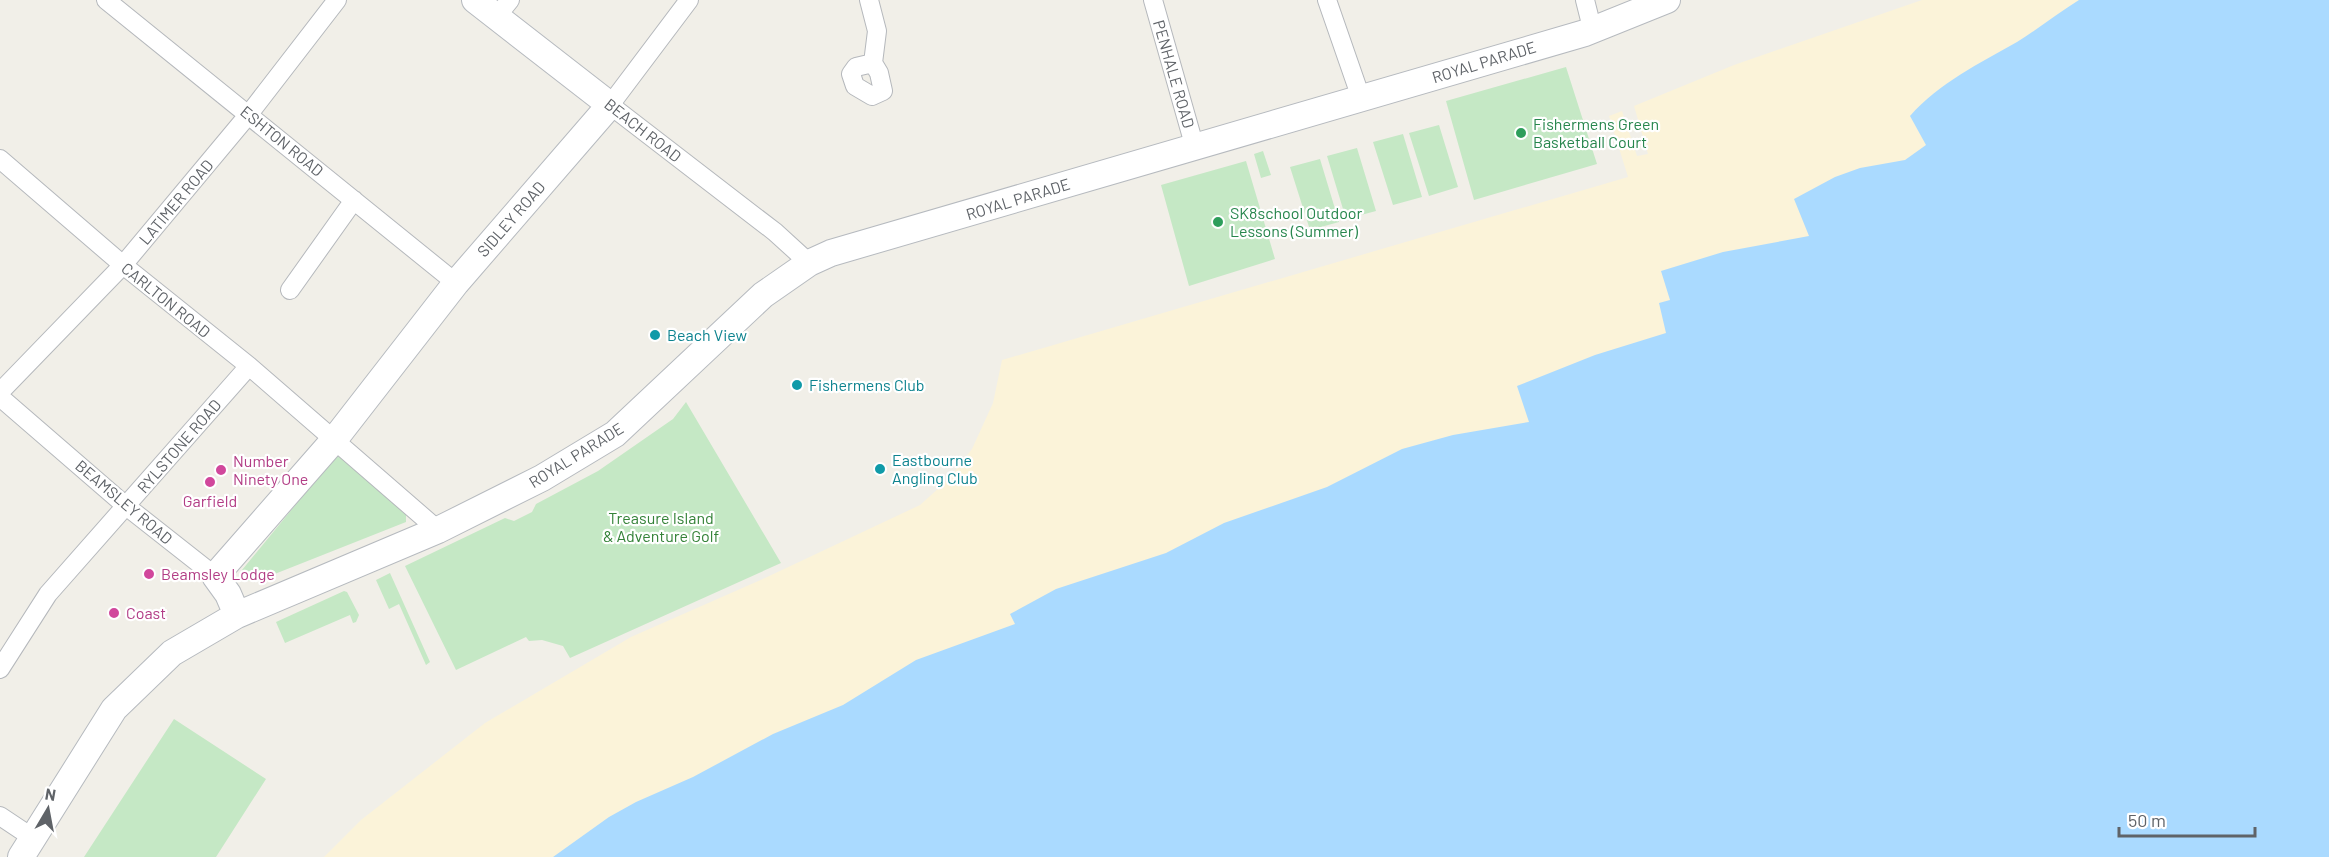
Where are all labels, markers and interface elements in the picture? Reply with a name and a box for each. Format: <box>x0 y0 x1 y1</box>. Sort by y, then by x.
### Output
street label: PENHALE ROAD <box>1150 18 1199 130</box>
street label: ROYAL PARADE <box>1430 37 1538 86</box>
street label: BEACH ROAD <box>601 94 685 165</box>
street label: ESHTON ROAD <box>237 101 328 180</box>
place label: Fishermens Green Basketball Court <box>1533 114 1659 151</box>
marker: Fishermens Green Basketball Court <box>1514 126 1528 140</box>
street label: LATIMER ROAD <box>135 155 217 248</box>
street label: ROYAL PARADE <box>964 174 1072 223</box>
street label: SIDLEY ROAD <box>473 177 549 260</box>
place label: SK8school Outdoor Lessons (Summer) <box>1230 203 1363 240</box>
marker: SK8school Outdoor Lessons (Summer) <box>1211 215 1225 229</box>
street label: CARLTON ROAD <box>118 258 214 341</box>
place label: Beach View <box>667 325 748 344</box>
marker: Beach View <box>648 328 662 342</box>
place label: Fishermens Club <box>809 375 925 394</box>
marker: Fishermens Club <box>790 378 804 392</box>
street label: RYLSTONE ROAD <box>133 395 224 496</box>
street label: ROYAL PARADE <box>525 418 626 491</box>
place label: Eastbourne Angling Club <box>892 450 978 487</box>
place label: Number Ninety One <box>233 451 308 488</box>
street label: BEAMSLEY ROAD <box>72 456 177 548</box>
marker: Eastbourne Angling Club <box>873 462 887 476</box>
marker: Number Ninety One <box>214 463 228 477</box>
marker: Garfield <box>203 475 217 489</box>
place label: Garfield <box>183 491 237 510</box>
park label: Treasure Island & Adventure Golf <box>603 508 719 545</box>
place label: Beamsley Lodge <box>161 564 275 583</box>
marker: Beamsley Lodge <box>142 567 156 581</box>
place label: Coast <box>126 603 166 622</box>
marker: Coast <box>107 606 121 620</box>
north arrow <box>18 779 78 839</box>
text: N <box>44 783 58 804</box>
scale bar <box>2119 800 2256 838</box>
text: 50 m <box>2128 809 2166 831</box>

